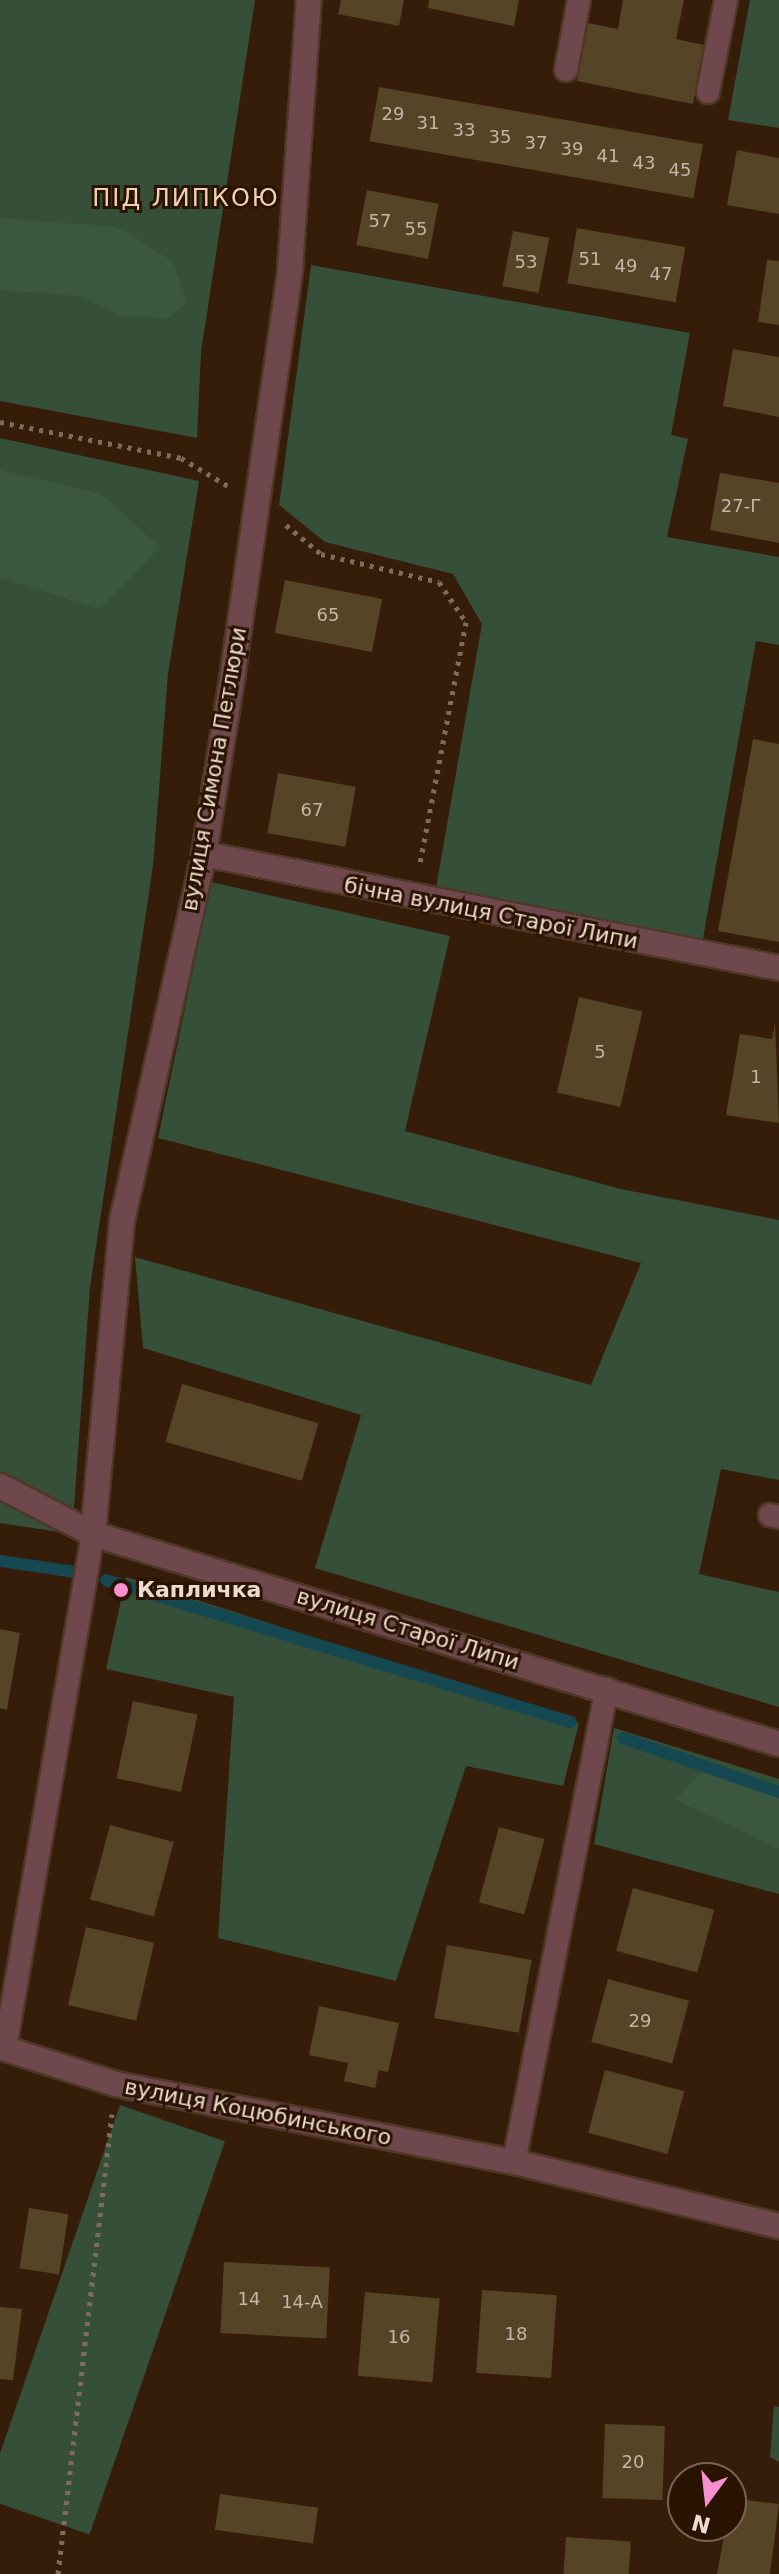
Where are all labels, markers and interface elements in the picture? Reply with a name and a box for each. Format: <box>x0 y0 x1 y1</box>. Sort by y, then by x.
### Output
house number: 29 <box>382 103 404 125</box>
house number: 31 <box>417 112 439 134</box>
house number: 33 <box>453 119 475 141</box>
house number: 35 <box>489 126 511 148</box>
house number: 37 <box>525 132 547 154</box>
house number: 39 <box>561 138 583 160</box>
house number: 41 <box>597 145 619 167</box>
house number: 43 <box>633 152 655 174</box>
house number: 45 <box>669 159 691 181</box>
district label: ПІД ЛИПКОЮ <box>92 185 280 213</box>
house number: 57 <box>369 210 391 232</box>
house number: 55 <box>405 218 427 240</box>
house number: 51 <box>579 248 601 270</box>
house number: 53 <box>515 251 537 273</box>
house number: 49 <box>615 255 637 277</box>
house number: 47 <box>650 263 672 285</box>
house number: 27-Г <box>721 495 761 517</box>
house number: 65 <box>317 604 339 626</box>
street label: вулиця Симона Петлюри <box>176 625 252 913</box>
house number: 67 <box>301 799 323 821</box>
street label: бічна вулиця Старої Липи <box>342 872 640 954</box>
house number: 5 <box>594 1041 606 1063</box>
house number: 1 <box>750 1066 762 1088</box>
place label: Капличка <box>137 1577 261 1603</box>
marker: Капличка <box>112 1581 130 1599</box>
street label: вулиця Старої Липи <box>294 1583 522 1675</box>
house number: 29 <box>629 2010 651 2032</box>
street label: вулиця Коцюбинського <box>122 2073 394 2151</box>
house number: 14 <box>238 2288 260 2310</box>
house number: 14-А <box>281 2291 323 2313</box>
house number: 18 <box>505 2323 527 2345</box>
house number: 16 <box>388 2326 410 2348</box>
house number: 20 <box>622 2451 644 2473</box>
north arrow <box>667 2462 747 2542</box>
text: N <box>689 2509 713 2538</box>

